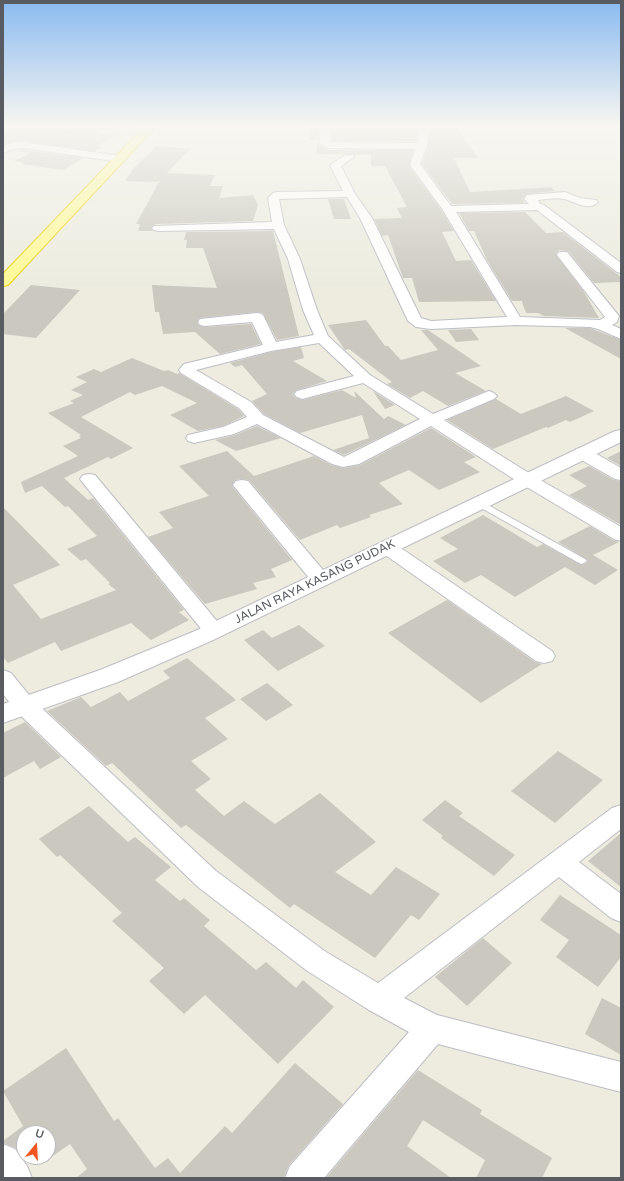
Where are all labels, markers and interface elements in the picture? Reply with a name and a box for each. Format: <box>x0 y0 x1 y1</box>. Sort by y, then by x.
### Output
street label: JALAN RAYA KASANG PUDAK <box>232 537 398 627</box>
north arrow <box>16 1125 56 1165</box>
text: U <box>34 1127 46 1142</box>

